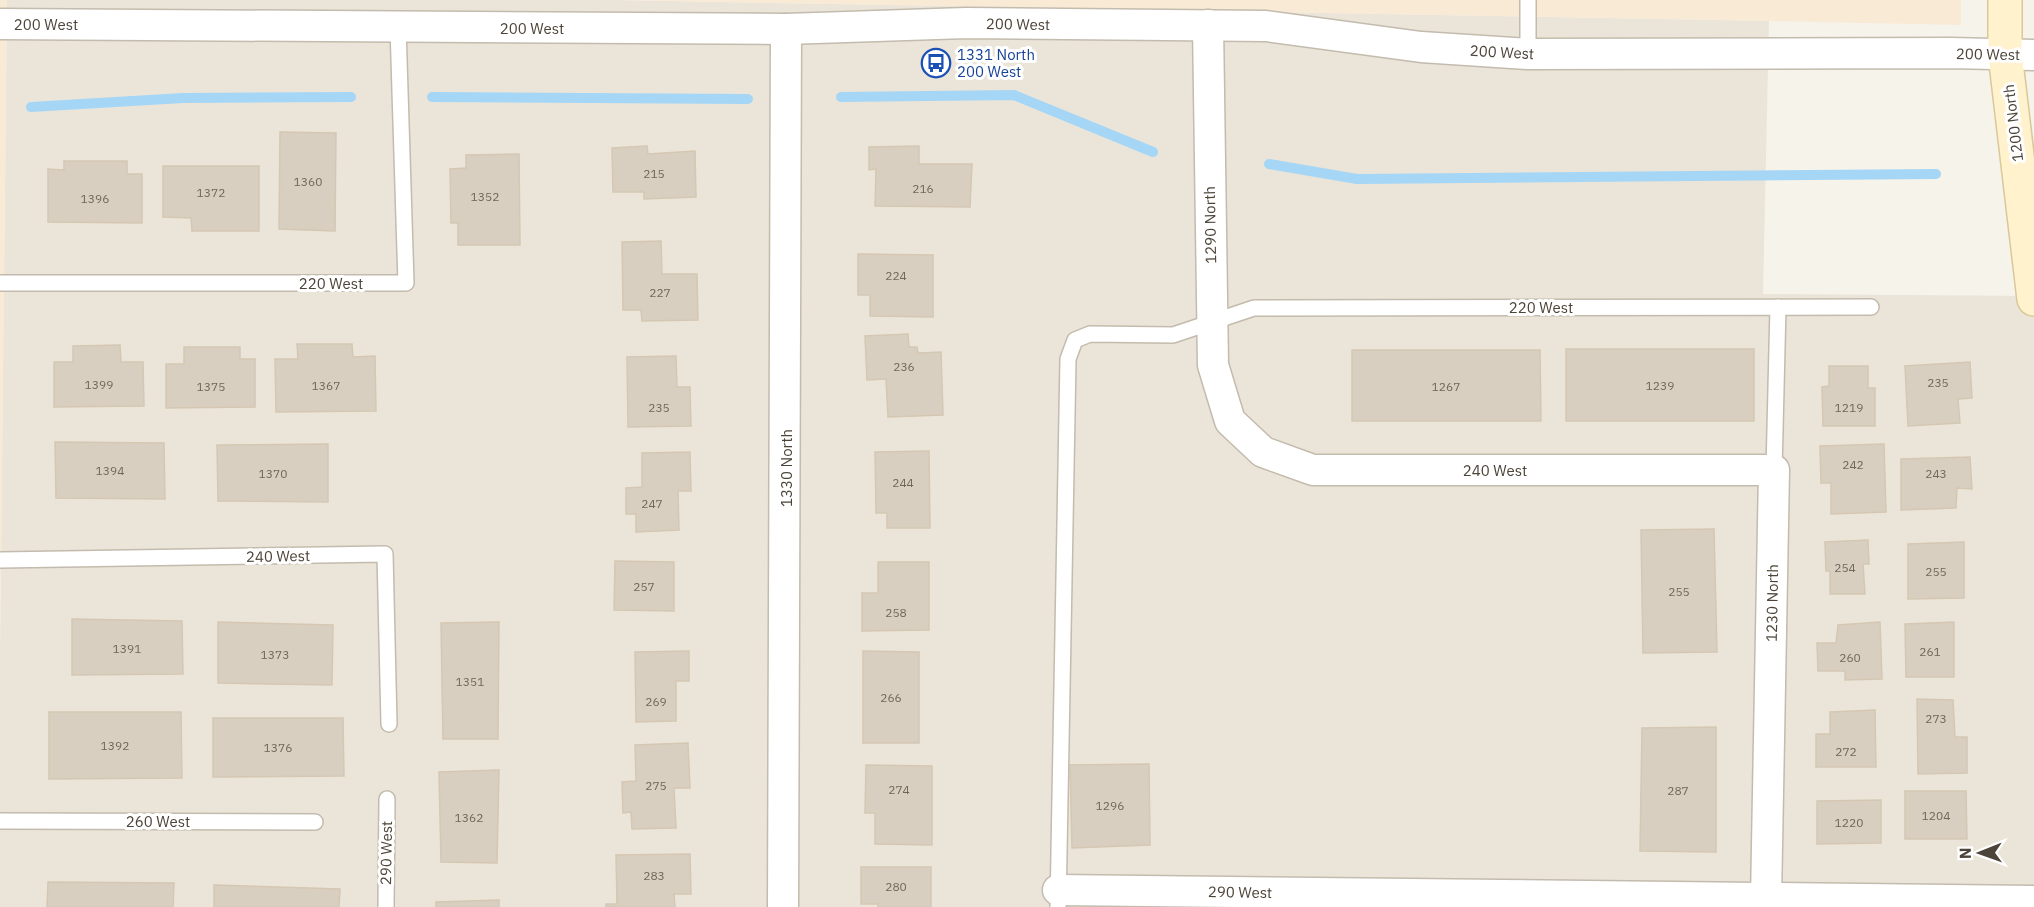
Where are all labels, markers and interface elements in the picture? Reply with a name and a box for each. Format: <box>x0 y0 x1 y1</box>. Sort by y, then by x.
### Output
street label: 200 West <box>986 14 1050 34</box>
street label: 200 West <box>14 15 78 34</box>
street label: 200 West <box>500 19 564 38</box>
street label: 200 West <box>1469 41 1535 63</box>
street label: 200 West <box>1956 44 2020 64</box>
place label: 1331 North 200 West <box>957 45 1035 81</box>
bus stop icon: 1331 North 200 West <box>920 47 952 79</box>
street label: 1200 North <box>1999 83 2027 163</box>
house number: 215 <box>643 166 665 181</box>
house number: 1360 <box>294 174 322 189</box>
house number: 216 <box>912 181 934 196</box>
house number: 1372 <box>197 185 225 200</box>
street label: 1290 North <box>1200 186 1220 264</box>
house number: 1352 <box>471 189 499 204</box>
house number: 1396 <box>81 191 109 206</box>
house number: 224 <box>885 268 907 283</box>
street label: 220 West <box>299 274 363 293</box>
house number: 227 <box>649 285 671 300</box>
street label: 220 West <box>1509 298 1573 317</box>
house number: 236 <box>893 359 915 374</box>
house number: 235 <box>1927 375 1949 390</box>
house number: 1399 <box>85 377 113 392</box>
house number: 1367 <box>312 378 340 393</box>
house number: 1239 <box>1646 378 1674 393</box>
house number: 1375 <box>197 379 225 394</box>
house number: 1267 <box>1432 379 1460 394</box>
house number: 235 <box>648 400 670 415</box>
house number: 1219 <box>1835 400 1863 415</box>
street label: 1330 North <box>777 429 796 507</box>
house number: 242 <box>1842 457 1864 472</box>
street label: 240 West <box>1463 461 1527 480</box>
house number: 1394 <box>96 463 124 478</box>
house number: 1370 <box>259 466 287 481</box>
house number: 243 <box>1925 466 1947 481</box>
house number: 244 <box>892 475 914 490</box>
house number: 247 <box>641 496 663 511</box>
street label: 240 West <box>246 546 310 566</box>
house number: 254 <box>1834 560 1856 575</box>
street label: 1230 North <box>1762 564 1782 642</box>
house number: 255 <box>1925 564 1947 579</box>
house number: 257 <box>633 579 655 594</box>
house number: 255 <box>1668 584 1690 599</box>
house number: 258 <box>885 605 907 620</box>
house number: 1391 <box>113 641 141 656</box>
house number: 261 <box>1919 644 1941 659</box>
house number: 1373 <box>261 647 289 662</box>
house number: 260 <box>1839 650 1861 665</box>
house number: 1351 <box>456 674 484 689</box>
house number: 266 <box>880 690 902 705</box>
house number: 269 <box>645 694 667 709</box>
house number: 273 <box>1925 711 1947 726</box>
house number: 1392 <box>101 738 129 753</box>
house number: 1376 <box>264 740 292 755</box>
house number: 272 <box>1835 744 1857 759</box>
house number: 275 <box>645 778 667 793</box>
house number: 274 <box>888 782 910 797</box>
house number: 287 <box>1667 783 1689 798</box>
house number: 1296 <box>1096 798 1124 813</box>
house number: 1204 <box>1922 808 1950 823</box>
house number: 1362 <box>455 810 483 825</box>
street label: 260 West <box>126 812 190 831</box>
house number: 1220 <box>1835 815 1863 830</box>
street label: 290 West <box>376 821 396 885</box>
north arrow <box>1950 823 2010 883</box>
text: N <box>1955 847 1975 859</box>
house number: 283 <box>643 868 665 883</box>
house number: 280 <box>885 879 907 894</box>
street label: 290 West <box>1208 882 1272 902</box>

